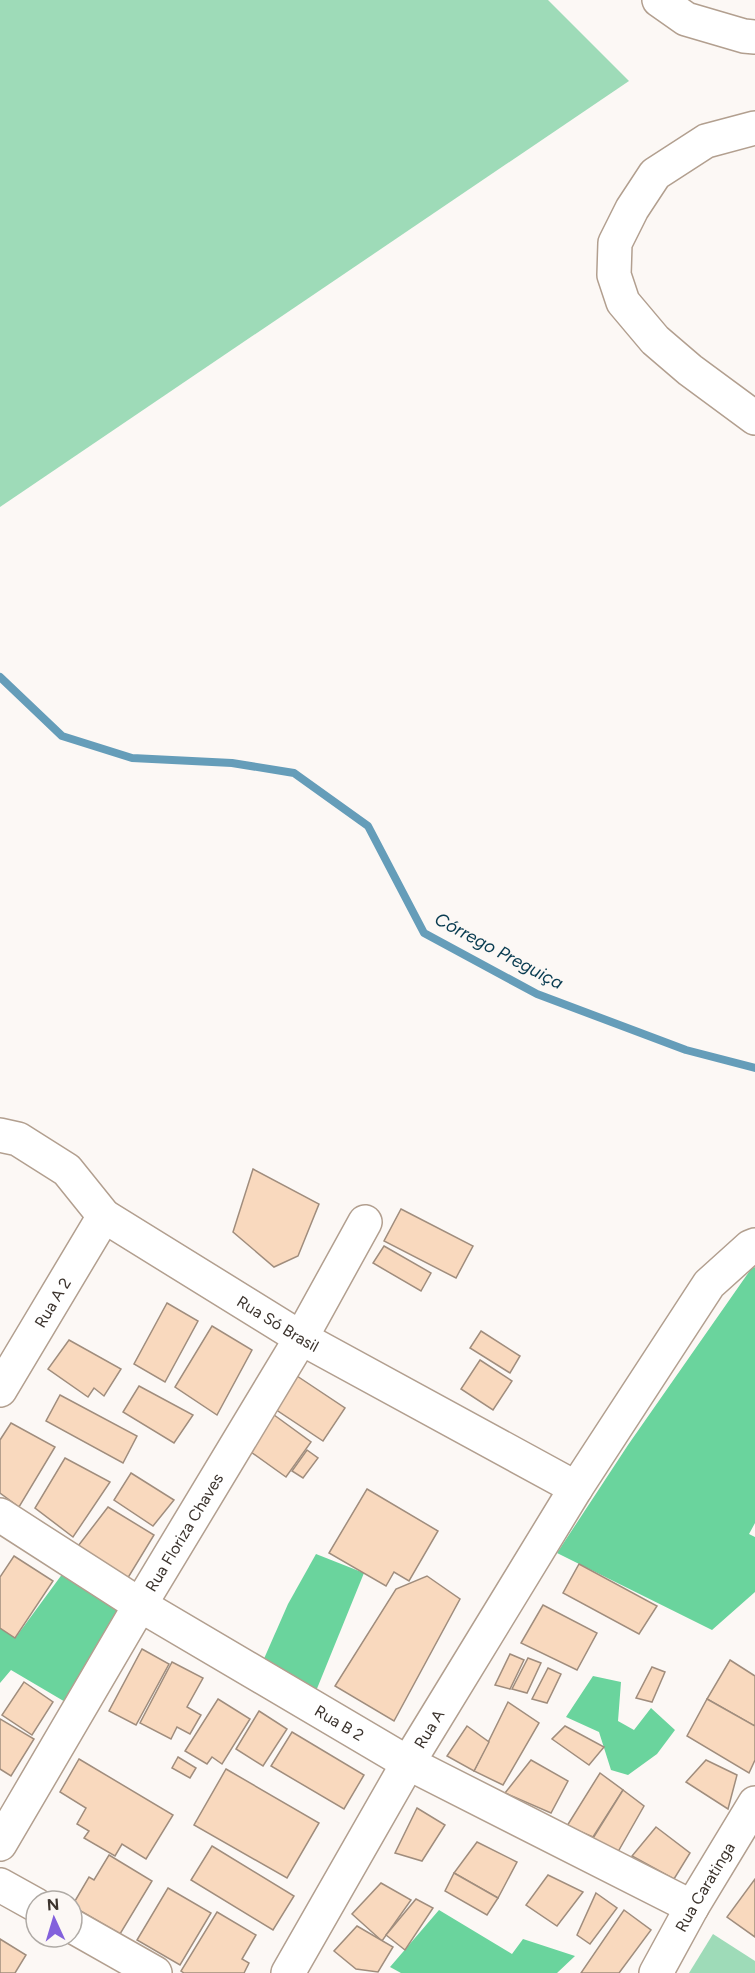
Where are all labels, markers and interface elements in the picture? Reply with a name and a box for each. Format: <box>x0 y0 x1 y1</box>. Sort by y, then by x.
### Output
water label: Córrego Preguiça <box>431 908 567 994</box>
street label: Rua A 2 <box>30 1274 75 1331</box>
street label: Rua Só Brasil <box>234 1291 322 1355</box>
street label: Rua Floriza Chaves <box>141 1470 227 1595</box>
street label: Rua B 2 <box>311 1701 367 1744</box>
street label: Rua A <box>410 1706 448 1752</box>
street label: Rua Caratinga <box>671 1839 739 1935</box>
north arrow <box>24 1889 84 1949</box>
text: N <box>46 1895 60 1914</box>

